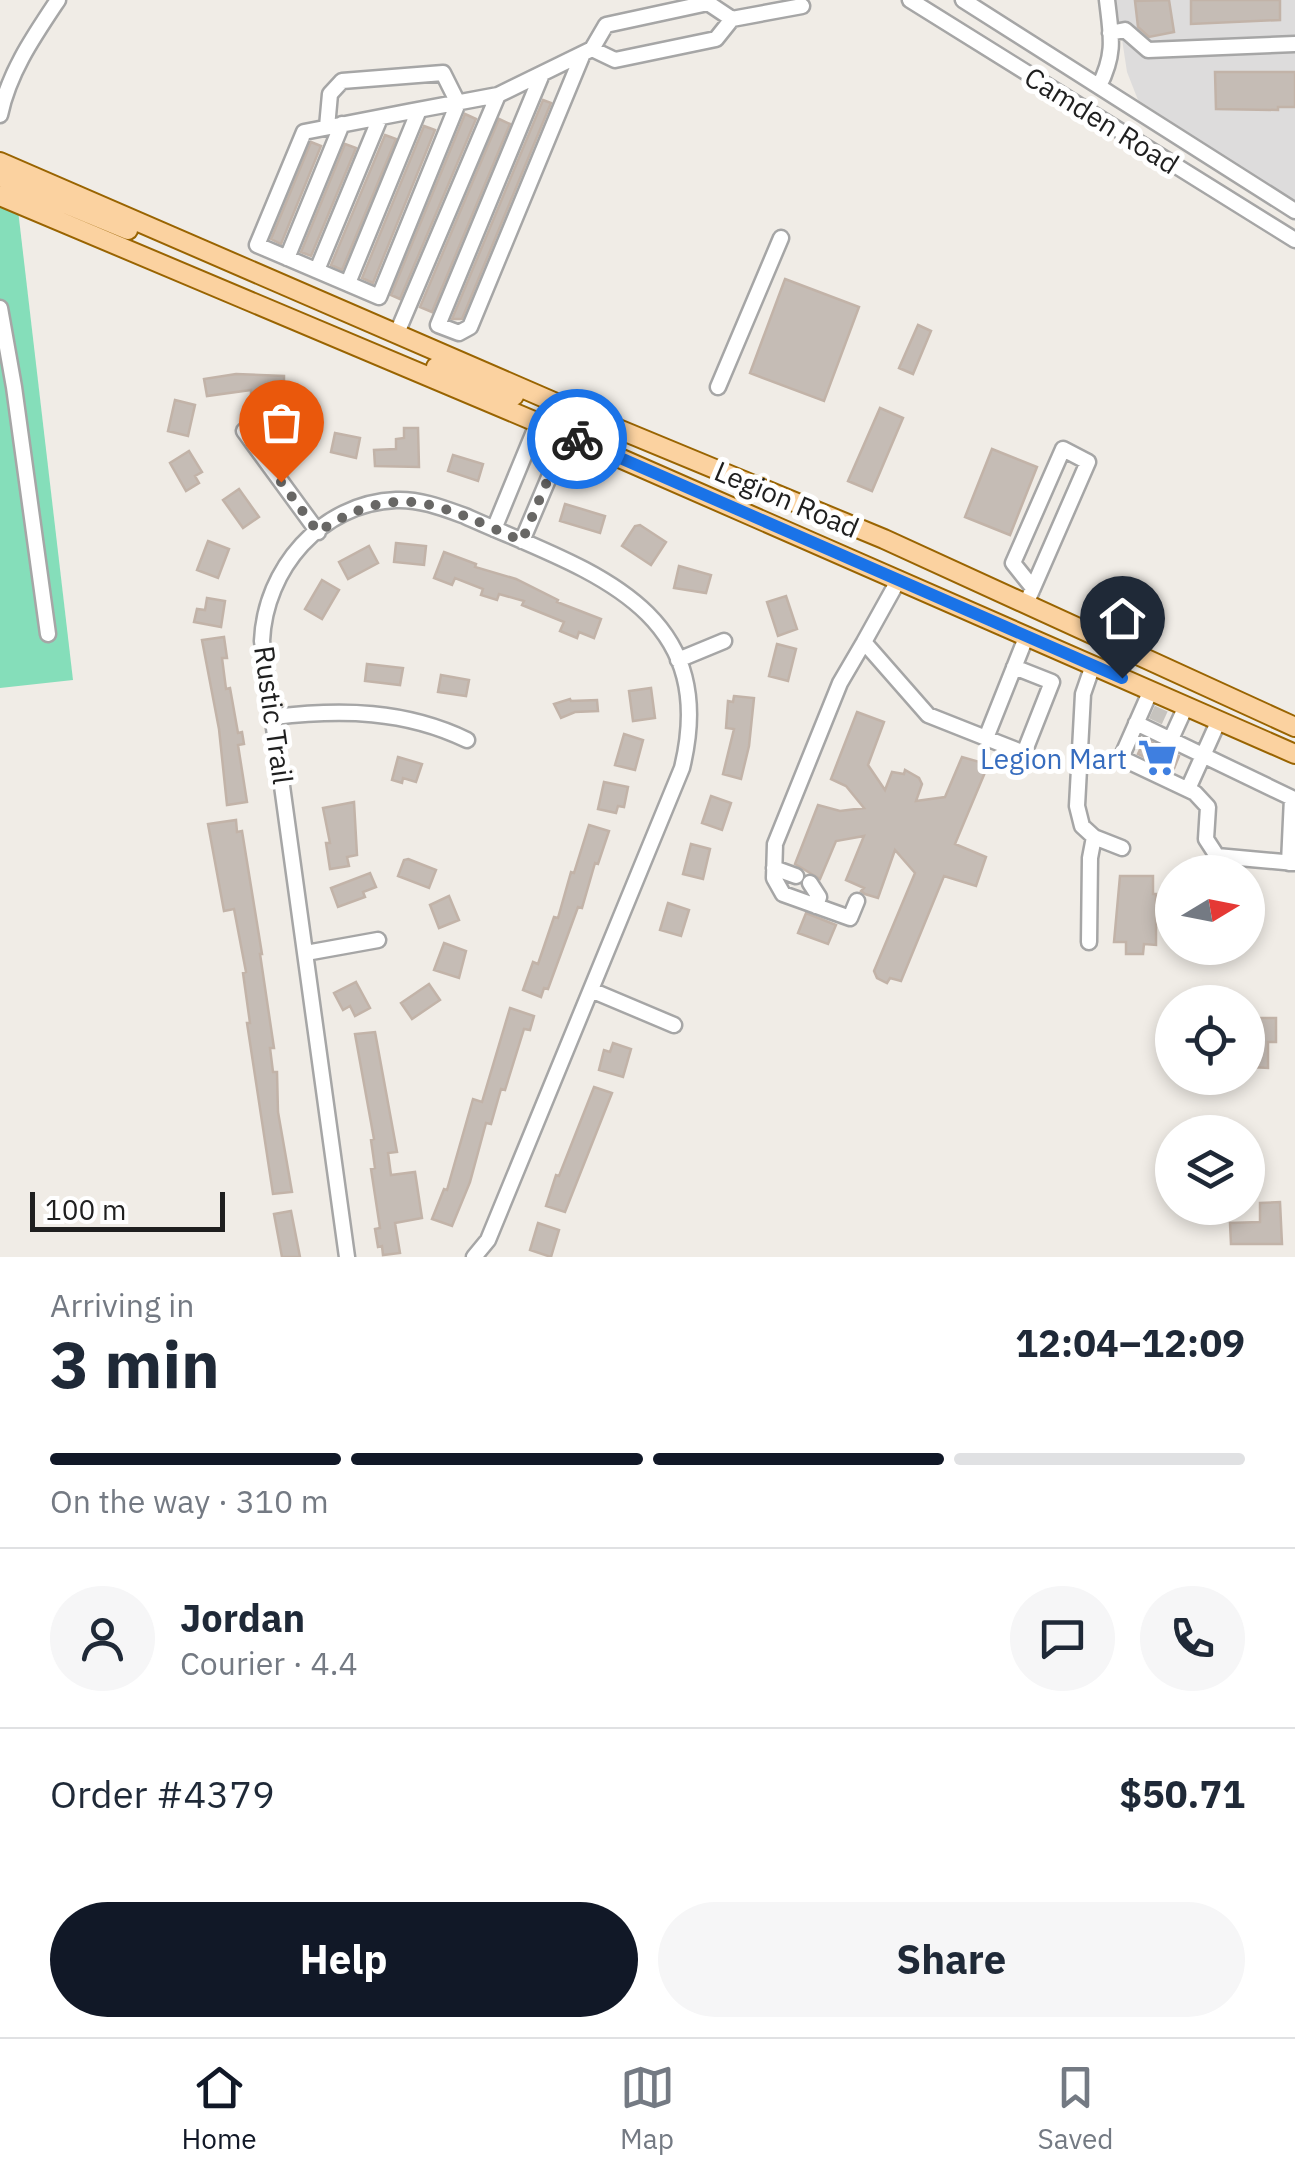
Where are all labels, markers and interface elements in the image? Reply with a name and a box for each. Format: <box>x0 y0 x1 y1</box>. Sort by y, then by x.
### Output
street label: Camden Road <box>1018 58 1186 182</box>
pin <box>239 380 324 483</box>
courier <box>527 389 627 489</box>
icon: bag <box>254 395 309 450</box>
icon: bike <box>550 412 605 467</box>
street label: Legion Road <box>709 452 865 546</box>
pin <box>1080 576 1165 679</box>
icon: home <box>1095 591 1150 646</box>
street label: Rustic Trail <box>246 643 302 787</box>
supermarket icon: Legion Mart <box>1136 737 1178 779</box>
place label: Legion Mart <box>980 740 1127 777</box>
north arrow <box>1155 855 1265 965</box>
map controls <box>1155 855 1265 1225</box>
button: locate <box>1155 985 1265 1095</box>
button: layers <box>1155 1115 1265 1225</box>
scale bar <box>30 1187 225 1232</box>
text: 100 m <box>45 1191 126 1228</box>
text: Arriving in <box>50 1284 195 1326</box>
text: 12:04–12:09 <box>1015 1318 1245 1367</box>
text: 3 min <box>50 1321 220 1406</box>
text: On the way · 310 m <box>50 1480 329 1522</box>
button: person <box>50 1586 155 1691</box>
button: chat <box>1010 1586 1115 1691</box>
button: phone <box>1140 1586 1245 1691</box>
text: Jordan <box>180 1593 305 1642</box>
text: Courier · 4.4 <box>180 1642 358 1684</box>
text: Order #4379 <box>50 1769 275 1818</box>
text: $50.71 <box>1119 1769 1245 1818</box>
button: Help <box>50 1902 638 2017</box>
button: Share <box>658 1902 1245 2017</box>
tab: Home <box>181 2060 257 2157</box>
tab: Map <box>620 2060 675 2157</box>
tab: Saved <box>1037 2060 1114 2157</box>

